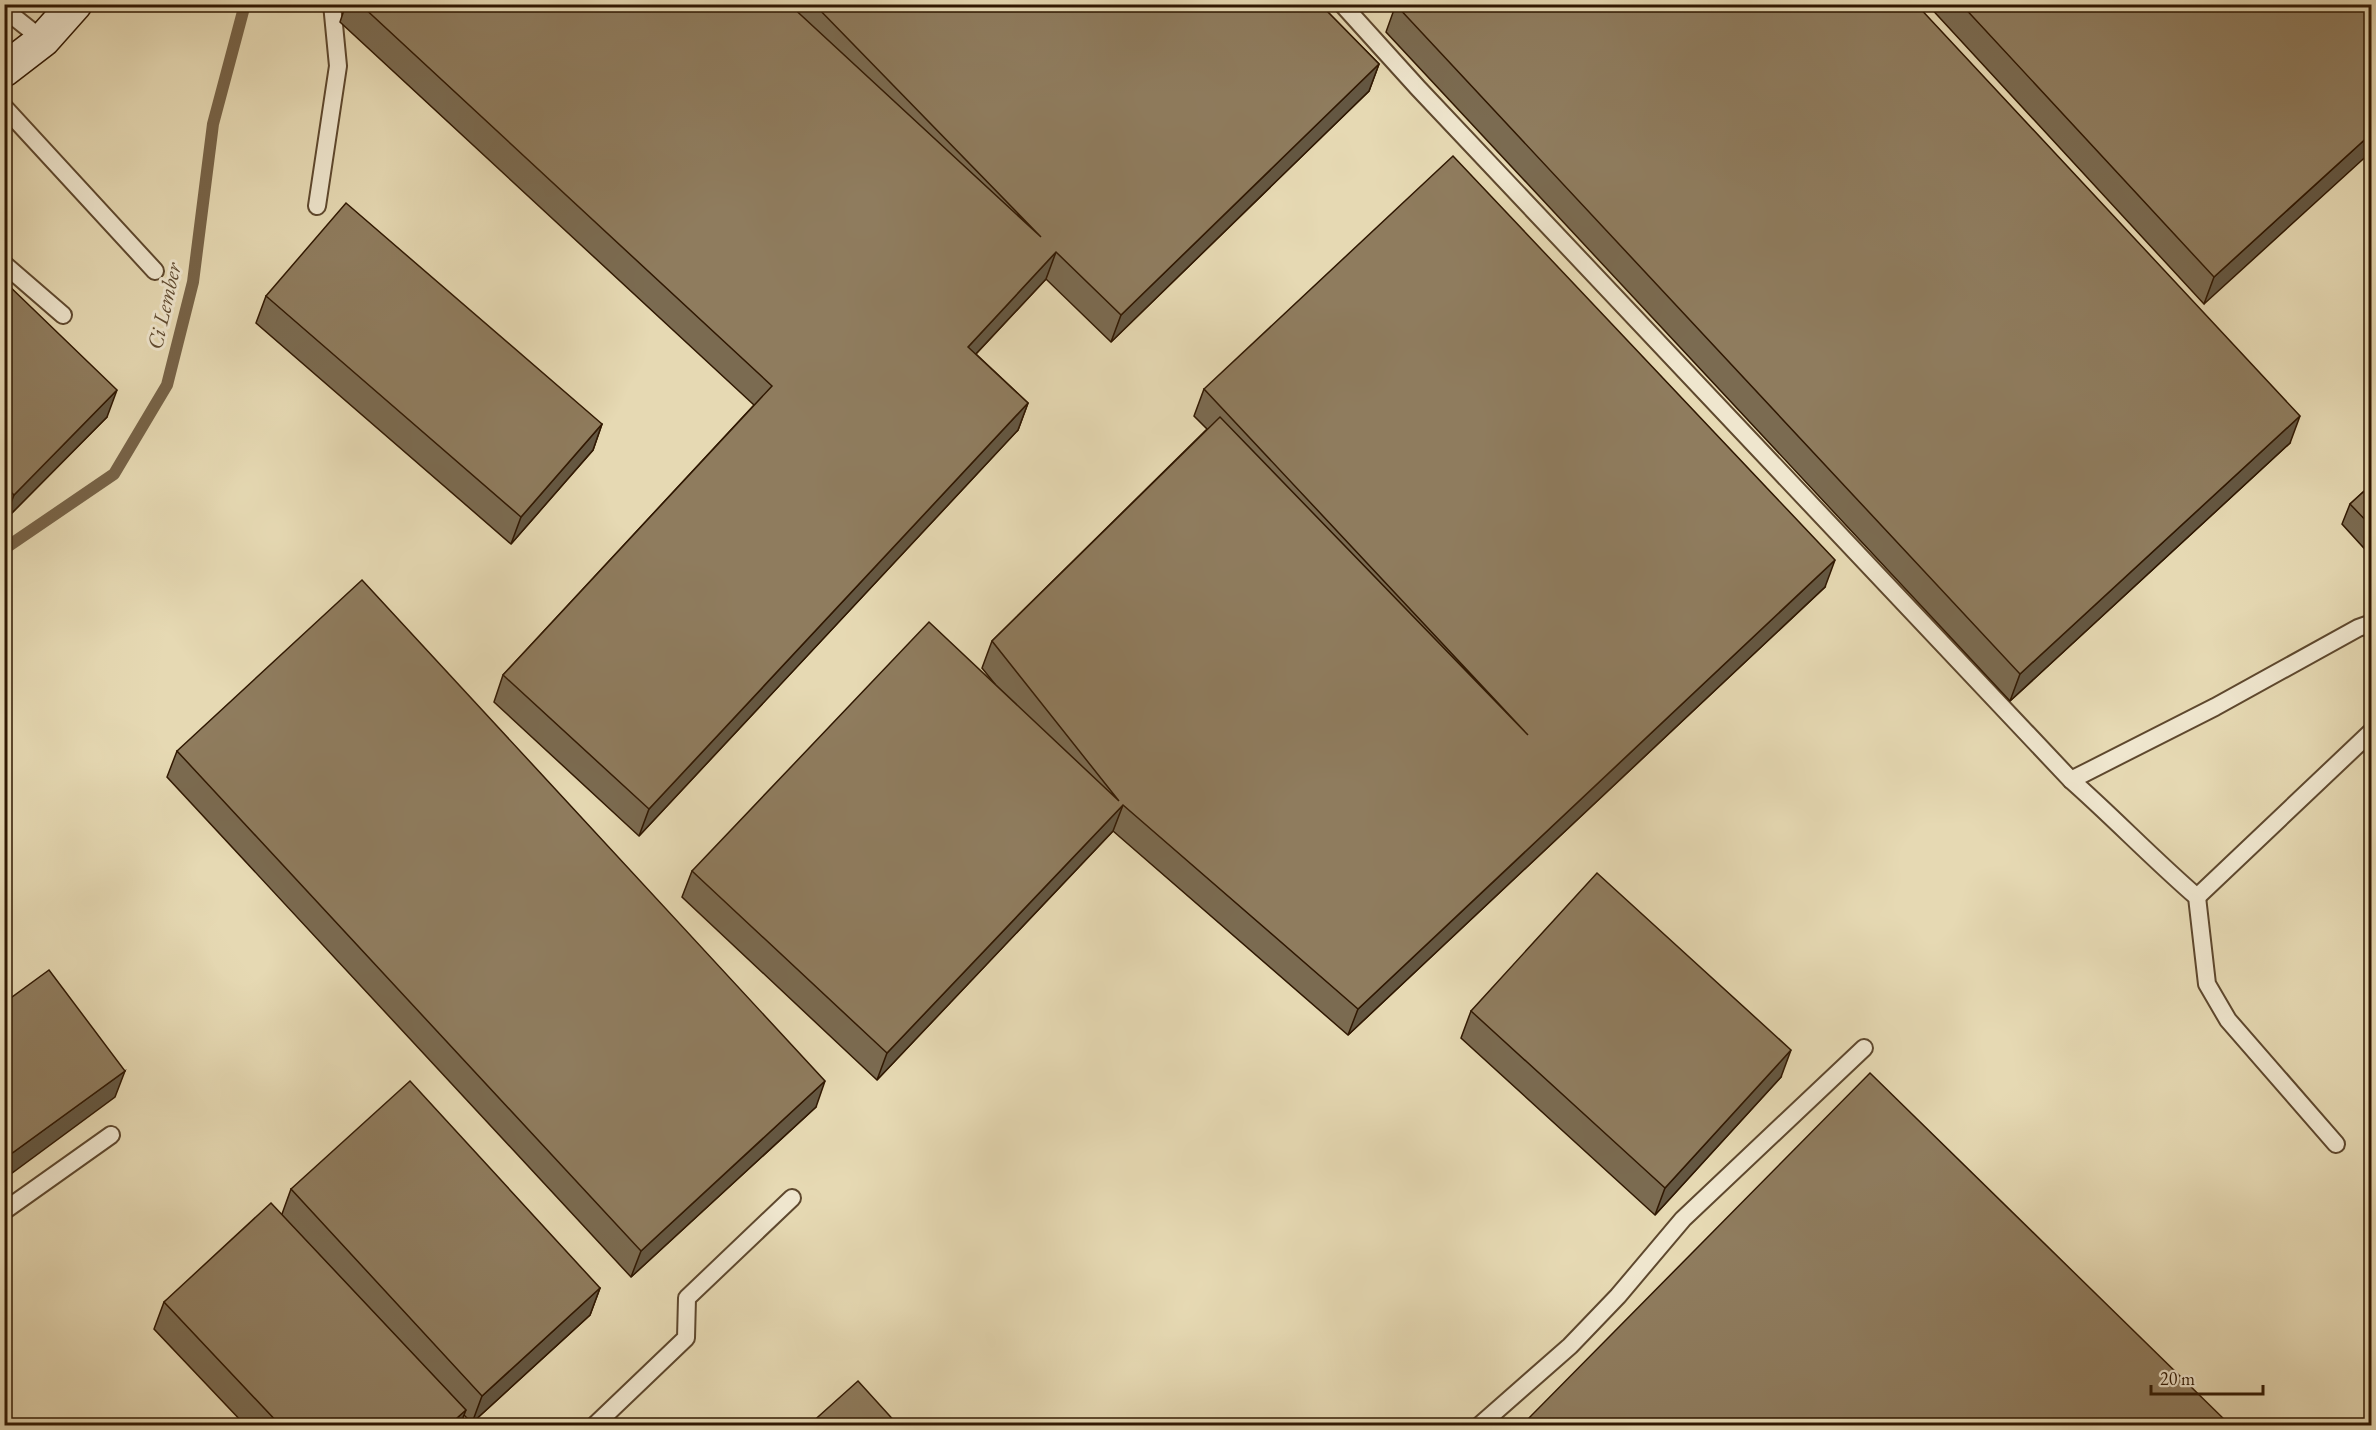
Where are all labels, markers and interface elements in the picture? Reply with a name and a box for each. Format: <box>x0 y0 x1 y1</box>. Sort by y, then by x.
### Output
water label: Ci Lember <box>140 258 188 352</box>
scale bar <box>2151 1358 2264 1396</box>
text: 20 m <box>2160 1367 2195 1390</box>

